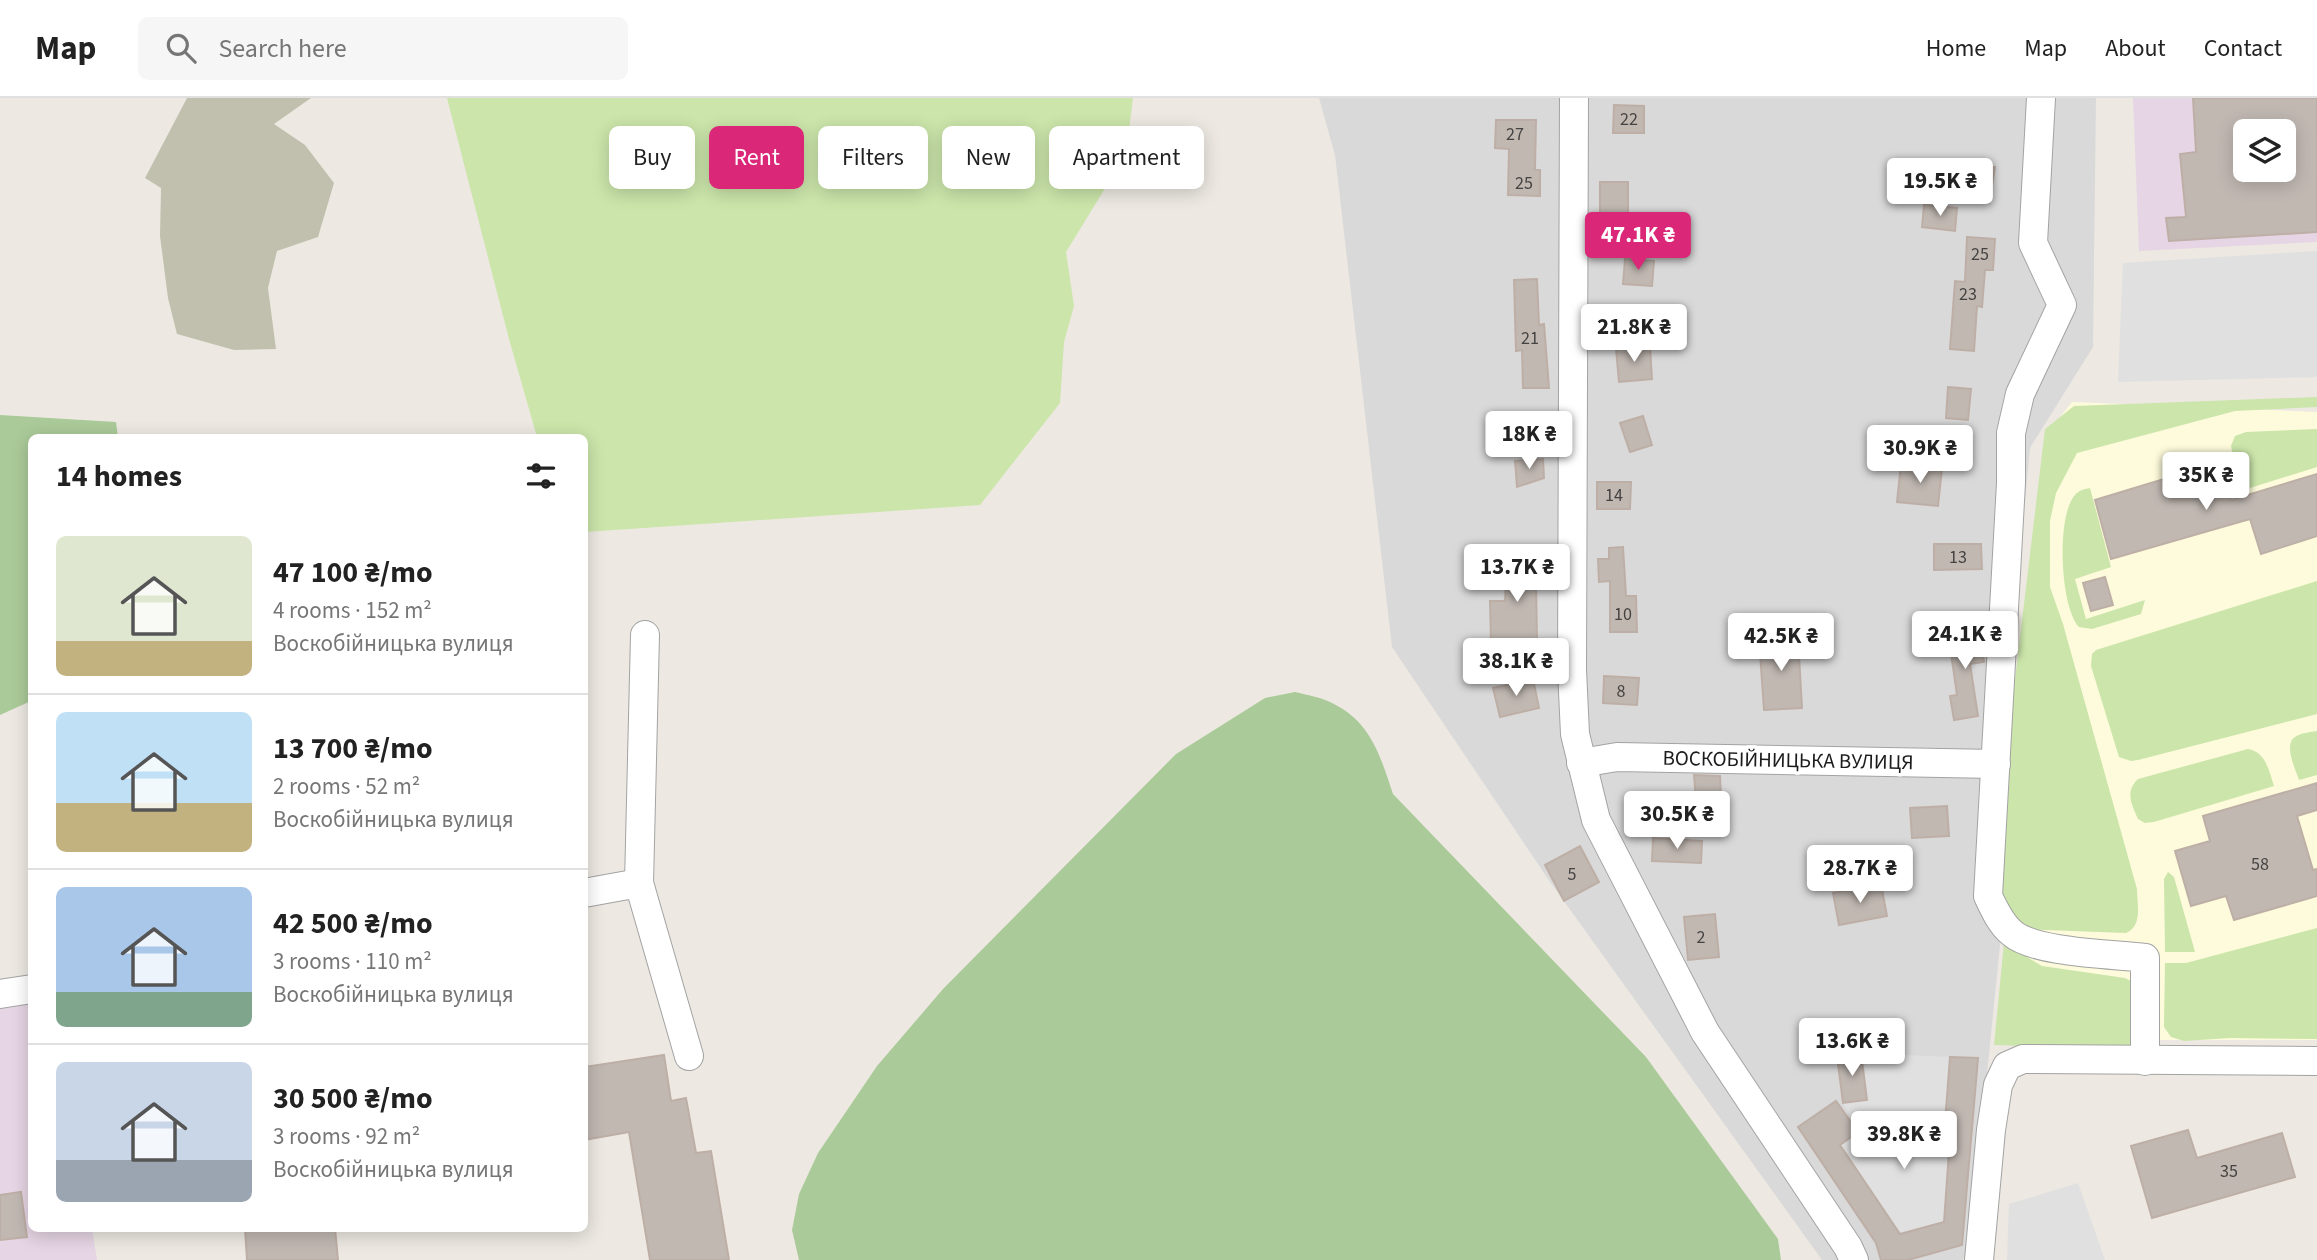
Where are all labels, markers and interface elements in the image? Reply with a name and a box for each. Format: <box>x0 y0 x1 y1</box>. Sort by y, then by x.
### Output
search box <box>138 17 628 80</box>
text: Map <box>35 25 96 72</box>
icon: search <box>162 29 200 67</box>
text: Search here <box>218 30 347 67</box>
text: Home <box>1926 31 1986 66</box>
text: Map <box>2024 31 2067 66</box>
text: About <box>2105 31 2166 66</box>
text: Contact <box>2204 31 2282 66</box>
house number: 22 <box>1620 107 1638 132</box>
map controls <box>2233 119 2296 182</box>
button: layers <box>2233 119 2296 182</box>
house number: 27 <box>1506 122 1524 147</box>
chip: Buy <box>609 126 695 189</box>
chip: Rent <box>709 126 804 189</box>
chip: Filters <box>818 126 928 189</box>
chip: New <box>942 126 1035 189</box>
chip: Apartment <box>1049 126 1204 189</box>
pin: 19.5K ₴ <box>1875 158 2005 218</box>
text: 19.5K ₴ <box>1903 164 1977 197</box>
house number: 25 <box>1515 171 1533 196</box>
pin: 47.1K ₴ <box>1573 212 1703 272</box>
text: 47.1K ₴ <box>1601 218 1675 251</box>
house number: 25 <box>1971 242 1989 267</box>
house number: 23 <box>1959 282 1977 307</box>
pin: 21.8K ₴ <box>1569 304 1699 364</box>
text: 21.8K ₴ <box>1597 310 1671 343</box>
house number: 21 <box>1521 326 1539 351</box>
pin: 18K ₴ <box>1480 412 1578 471</box>
text: 18K ₴ <box>1501 417 1557 450</box>
pin: 30.9K ₴ <box>1855 426 1985 485</box>
text: 30.9K ₴ <box>1883 431 1957 464</box>
pin: 35K ₴ <box>2157 452 2255 512</box>
text: 14 homes <box>56 455 182 498</box>
icon: filters <box>522 457 560 495</box>
text: 35K ₴ <box>2178 458 2234 491</box>
house number: 14 <box>1605 483 1623 508</box>
pin: 13.7K ₴ <box>1452 545 1582 604</box>
house number: 13 <box>1949 545 1967 570</box>
text: 13.7K ₴ <box>1480 550 1554 583</box>
text: 47 100 ₴/mo <box>273 551 433 594</box>
icon: home <box>112 564 196 648</box>
text: 4 rooms · 152 m² <box>273 594 432 627</box>
house number: 10 <box>1614 602 1632 627</box>
pin: 24.1K ₴ <box>1900 612 2030 671</box>
pin: 42.5K ₴ <box>1716 614 1846 673</box>
text: 24.1K ₴ <box>1928 617 2002 650</box>
text: 42.5K ₴ <box>1744 619 1818 652</box>
text: Воскобійницька вулиця <box>273 627 514 660</box>
pin: 38.1K ₴ <box>1451 638 1581 698</box>
text: 38.1K ₴ <box>1479 644 1553 677</box>
house number: 8 <box>1617 679 1626 704</box>
text: 13 700 ₴/mo <box>273 727 433 770</box>
icon: home <box>112 740 196 824</box>
street label: ВОСКОБІЙНИЦЬКА ВУЛИЦЯ <box>1662 743 1914 777</box>
text: 2 rooms · 52 m² <box>273 770 420 803</box>
pin: 30.5K ₴ <box>1612 792 1742 851</box>
text: 30.5K ₴ <box>1640 797 1714 830</box>
text: Воскобійницька вулиця <box>273 803 514 836</box>
pin: 28.7K ₴ <box>1795 846 1925 905</box>
text: 28.7K ₴ <box>1823 851 1897 884</box>
house number: 58 <box>2251 852 2269 877</box>
house number: 5 <box>1568 862 1577 887</box>
text: 42 500 ₴/mo <box>273 902 433 945</box>
icon: home <box>112 915 196 999</box>
house number: 2 <box>1697 925 1706 950</box>
text: 3 rooms · 110 m² <box>273 945 432 978</box>
text: Воскобійницька вулиця <box>273 978 514 1011</box>
pin: 13.6K ₴ <box>1787 1018 1917 1078</box>
text: 13.6K ₴ <box>1815 1024 1889 1057</box>
text: 30 500 ₴/mo <box>273 1077 433 1120</box>
icon: home <box>112 1090 196 1174</box>
pin: 39.8K ₴ <box>1839 1112 1969 1171</box>
text: 39.8K ₴ <box>1867 1117 1941 1150</box>
text: 3 rooms · 92 m² <box>273 1120 420 1153</box>
text: Воскобійницька вулиця <box>273 1153 514 1186</box>
house number: 35 <box>2220 1159 2238 1184</box>

